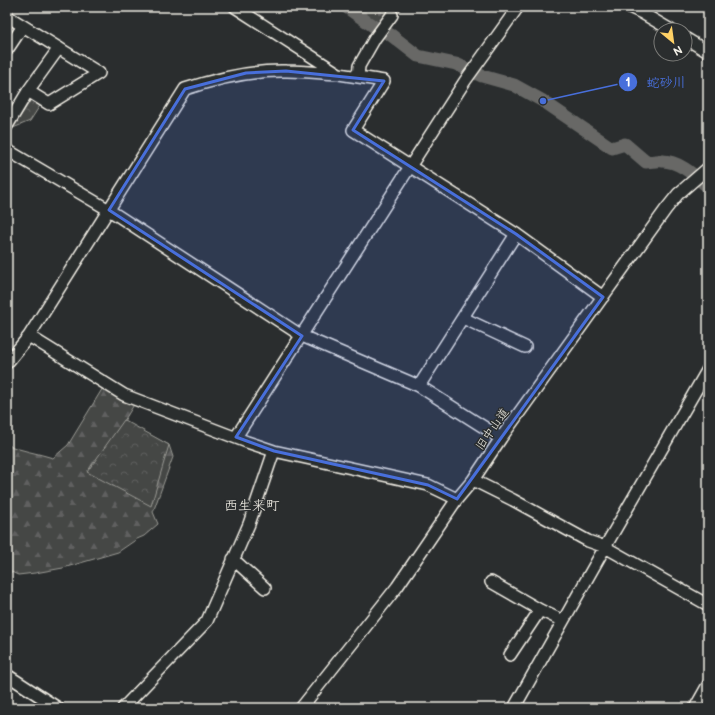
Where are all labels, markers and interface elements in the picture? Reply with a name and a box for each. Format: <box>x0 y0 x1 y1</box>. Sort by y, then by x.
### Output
north arrow <box>653 22 693 62</box>
text: N <box>671 43 684 58</box>
callout: 蛇砂川 <box>618 70 693 95</box>
text: 1 <box>625 75 631 90</box>
text: 蛇砂川 <box>646 75 686 91</box>
street label: 旧中山道 <box>472 405 512 453</box>
district label: 西生来町 <box>224 497 280 514</box>

